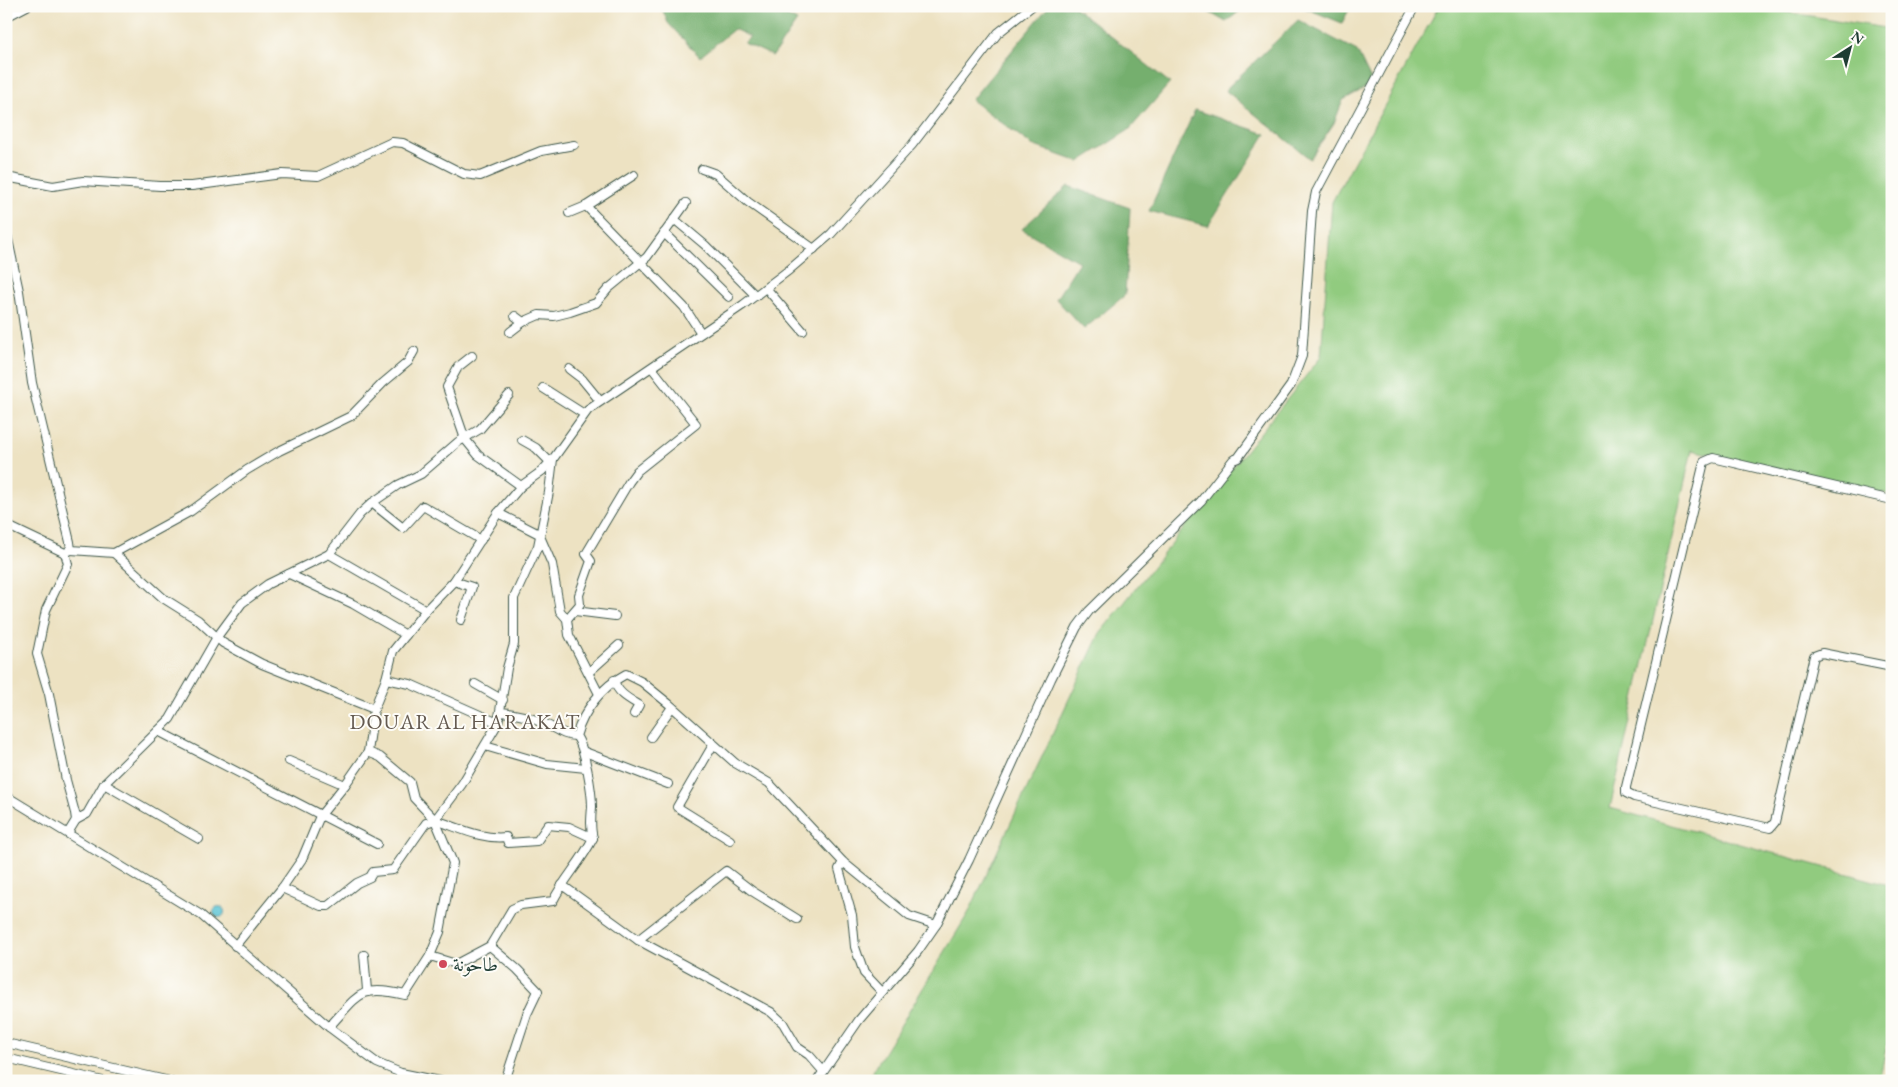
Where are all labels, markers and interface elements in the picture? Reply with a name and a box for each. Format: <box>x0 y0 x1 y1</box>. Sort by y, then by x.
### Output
north arrow <box>1826 22 1876 72</box>
text: N <box>1848 27 1868 48</box>
district label: DOUAR AL HARAKAT <box>350 708 580 735</box>
place label: طاحونة <box>453 952 498 977</box>
marker: طاحونة <box>437 958 449 970</box>

